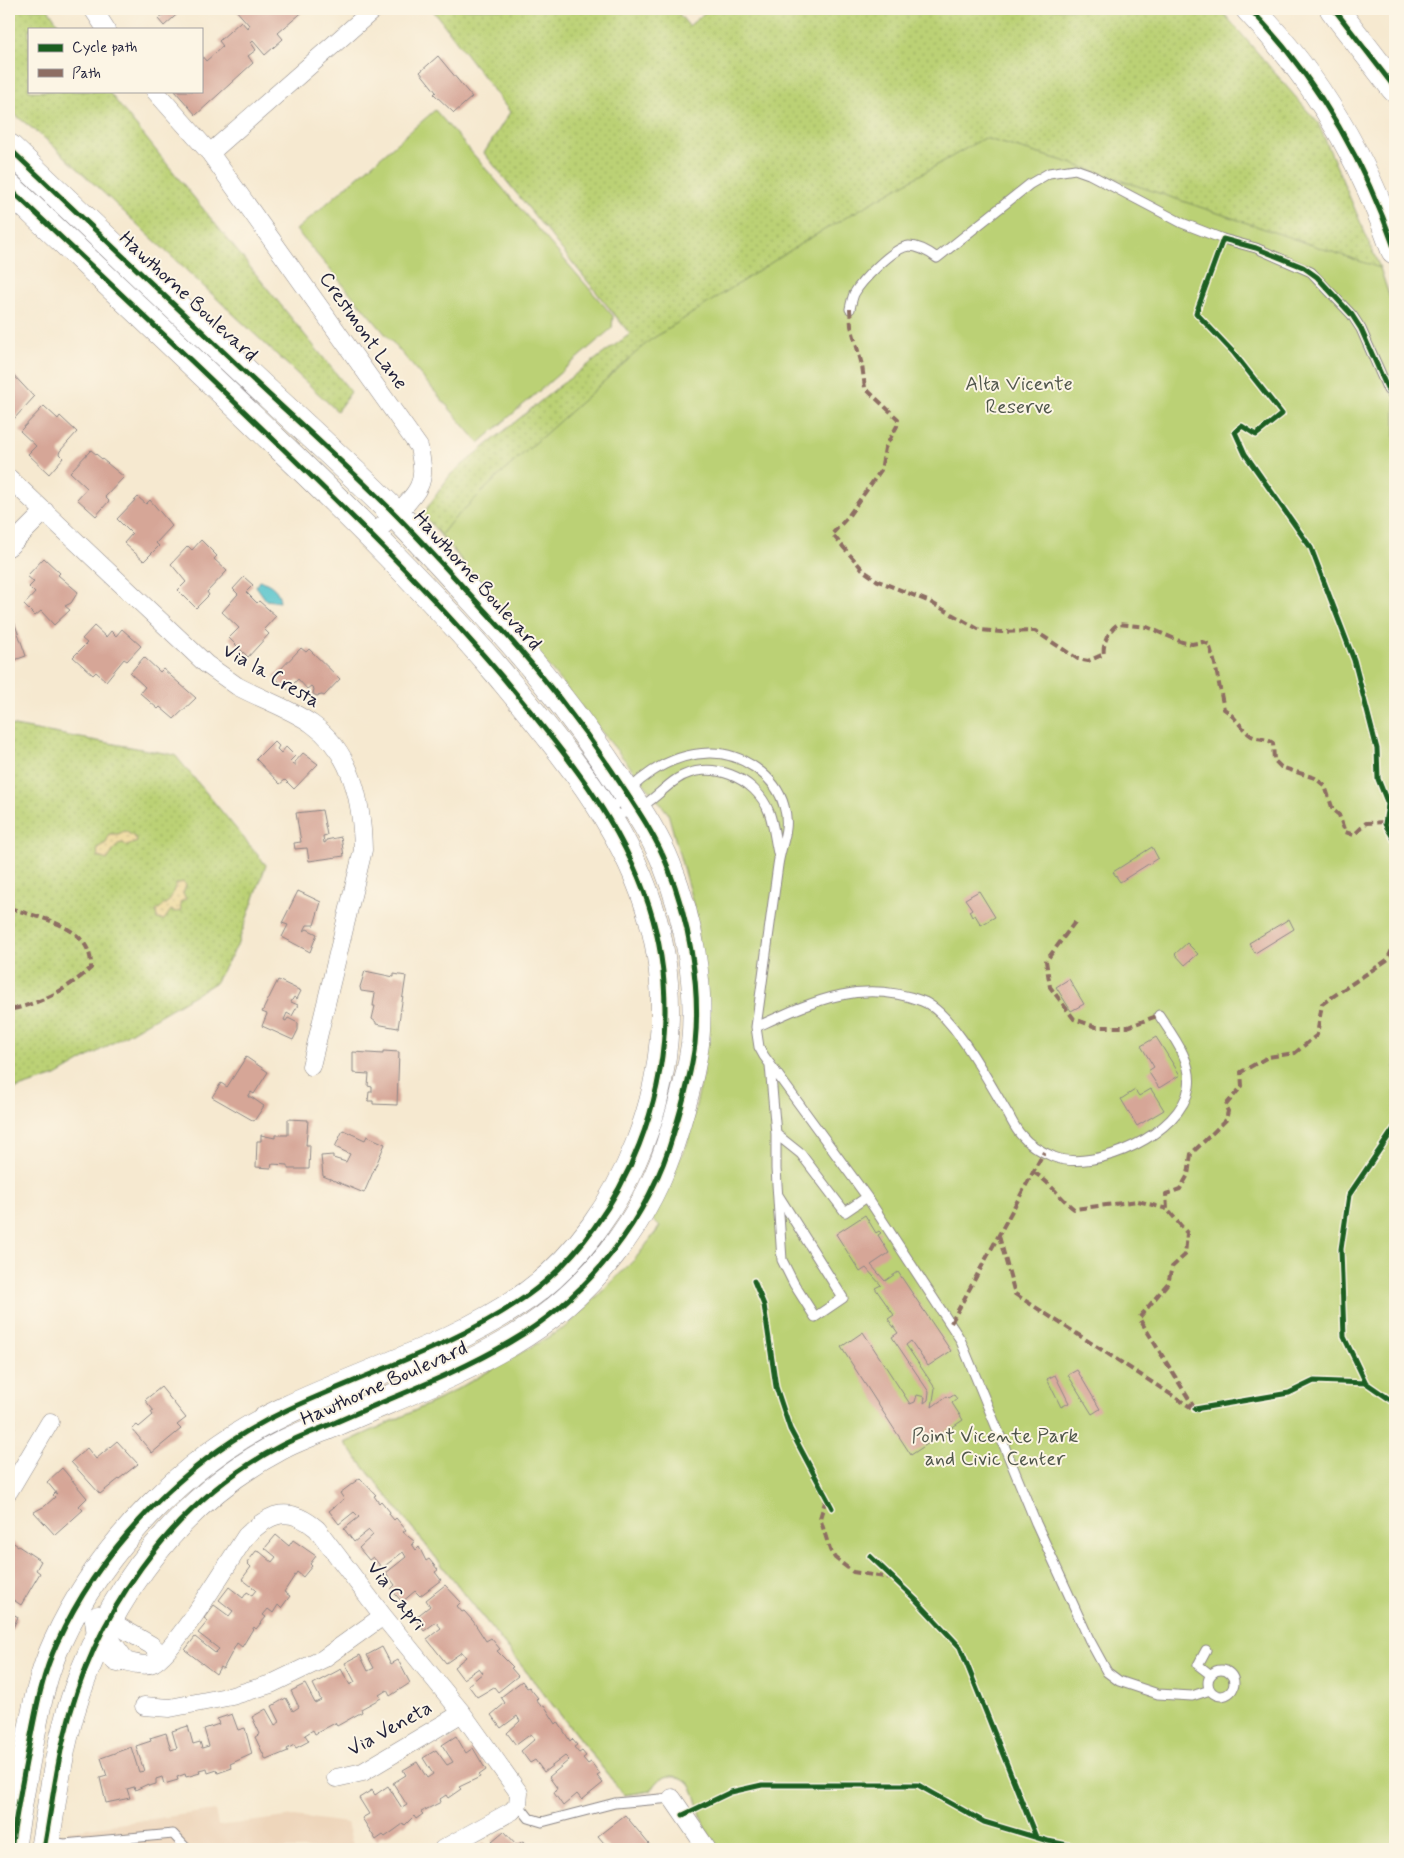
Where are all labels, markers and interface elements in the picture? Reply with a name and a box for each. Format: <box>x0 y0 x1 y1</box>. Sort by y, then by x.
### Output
legend <box>28 28 202 92</box>
text: Cycle path <box>72 38 137 58</box>
text: Path <box>72 64 101 84</box>
street label: Hawthorne Boulevard <box>113 226 263 368</box>
street label: Crestmont Lane <box>312 267 414 395</box>
park label: Alta Vicente Reserve <box>965 371 1073 421</box>
street label: Hawthorne Boulevard <box>407 505 547 657</box>
street label: Via la Cresta <box>217 637 325 715</box>
street label: Hawthorne Boulevard <box>296 1335 472 1433</box>
park label: Point Vicente Park and Civic Center <box>912 1423 1078 1473</box>
street label: Via Capri <box>360 1556 432 1636</box>
street label: Via Veneta <box>343 1695 437 1763</box>

